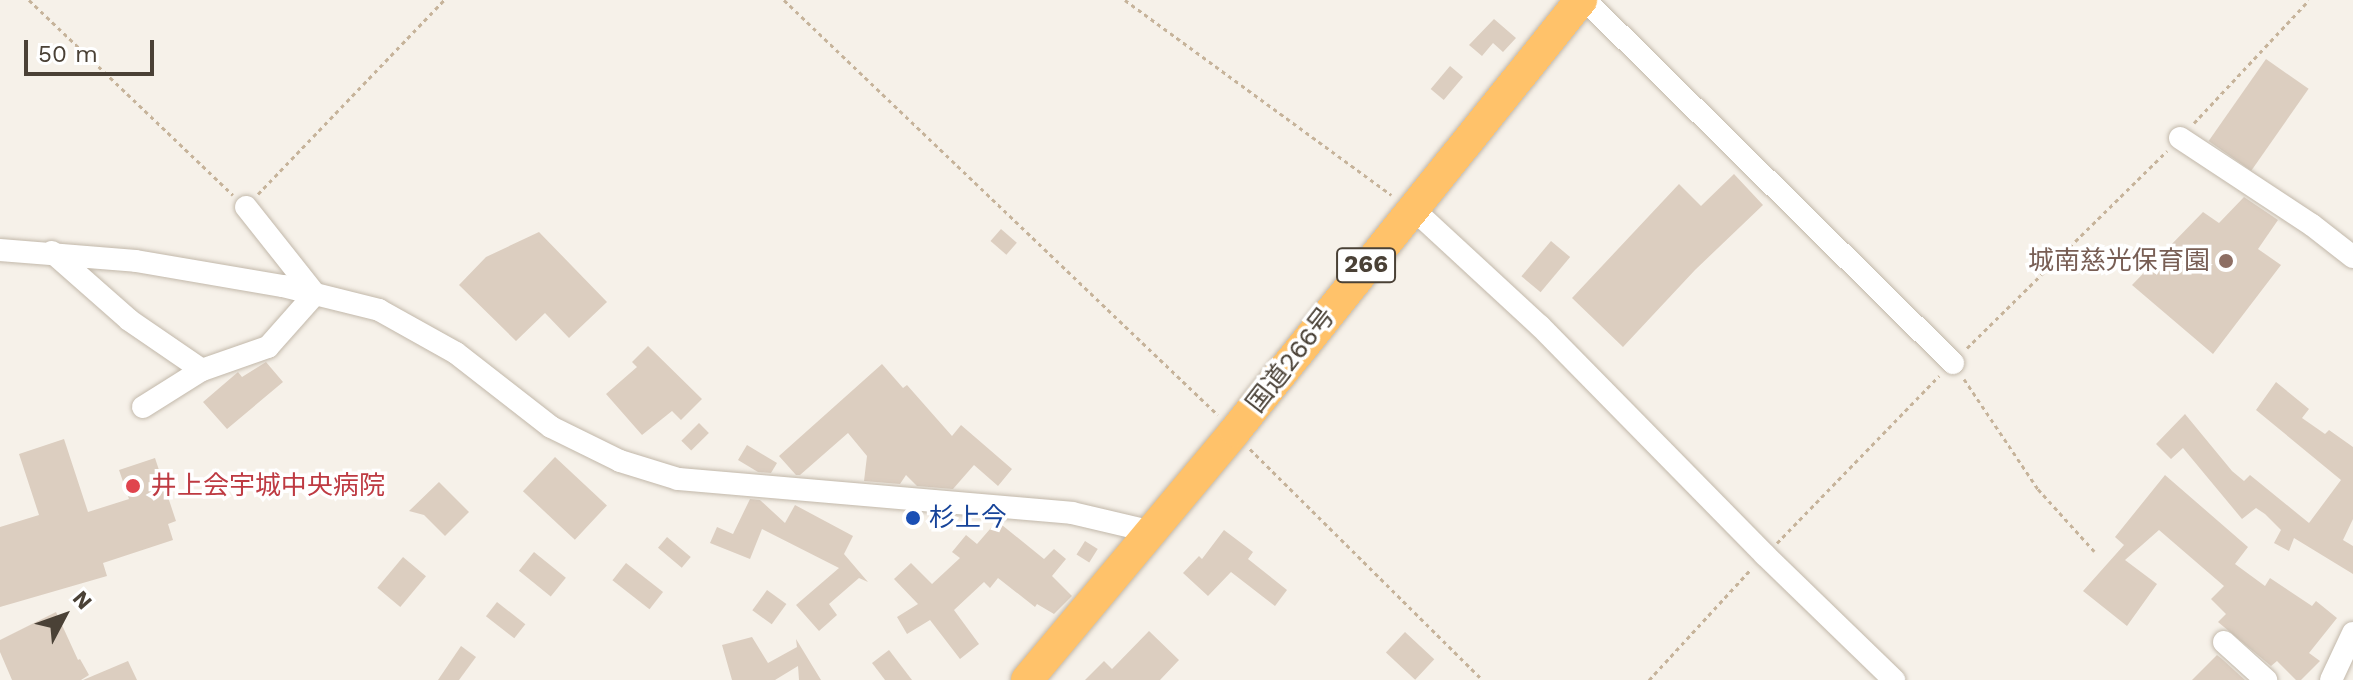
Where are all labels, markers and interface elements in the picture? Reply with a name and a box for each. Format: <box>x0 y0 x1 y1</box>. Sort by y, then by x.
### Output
scale bar <box>28 24 158 74</box>
text: 50 m <box>38 40 98 68</box>
road number: 266 <box>1336 245 1396 285</box>
place label: 城南慈光保育園 <box>2028 245 2210 277</box>
marker: 城南慈光保育園 <box>2217 252 2235 270</box>
street label: 国道266号 <box>1240 301 1342 419</box>
place label: 井上会宇城中央病院 <box>151 470 385 502</box>
marker: 井上会宇城中央病院 <box>122 475 144 497</box>
place label: 杉上今 <box>929 502 1007 534</box>
marker: 杉上今 <box>904 509 922 527</box>
north arrow <box>24 576 104 656</box>
text: N <box>68 586 97 614</box>

